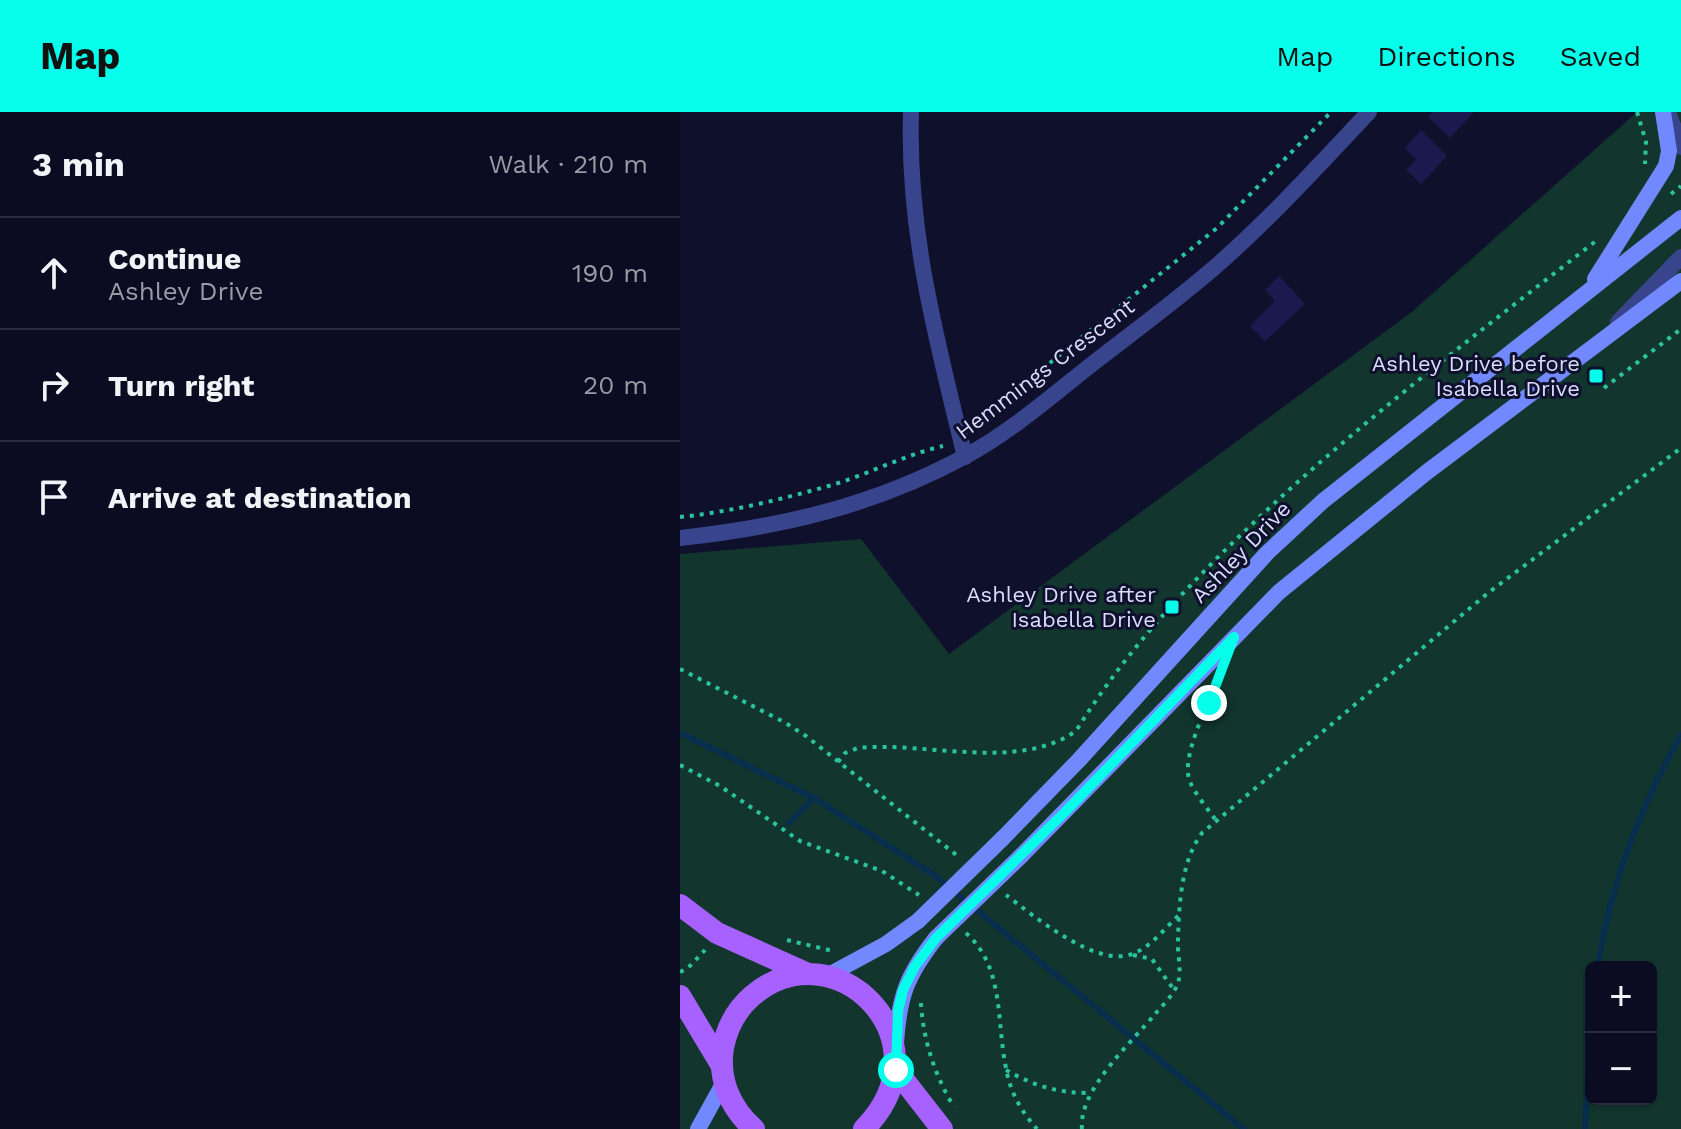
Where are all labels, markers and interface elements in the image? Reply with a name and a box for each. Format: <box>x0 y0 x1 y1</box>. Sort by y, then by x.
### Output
text: Map <box>40 34 120 78</box>
text: Map <box>1276 40 1333 73</box>
text: Directions <box>1377 40 1516 73</box>
text: Saved <box>1560 40 1641 73</box>
text: 3 min <box>32 144 125 184</box>
text: Walk · 210 m <box>488 149 648 179</box>
text: Continue <box>108 241 241 276</box>
icon: ahead <box>32 251 76 295</box>
text: 190 m <box>572 258 648 288</box>
text: Ashley Drive <box>108 276 263 306</box>
street label: Hemmings Crescent <box>951 294 1139 444</box>
place label: Ashley Drive before Isabella Drive <box>1372 351 1580 401</box>
icon: right <box>32 363 76 407</box>
marker: Ashley Drive before Isabella Drive <box>1587 367 1605 385</box>
text: Turn right <box>108 368 254 403</box>
text: 20 m <box>583 370 648 400</box>
icon: arrive <box>32 475 76 519</box>
text: Arrive at destination <box>108 480 412 515</box>
street label: Ashley Drive <box>1186 496 1296 608</box>
place label: Ashley Drive after Isabella Drive <box>966 582 1156 632</box>
marker: Ashley Drive after Isabella Drive <box>1163 598 1181 616</box>
route end <box>1191 685 1227 721</box>
map controls <box>1585 961 1657 1105</box>
button: + <box>1585 961 1657 1033</box>
button: − <box>1585 1033 1657 1105</box>
route start <box>878 1052 914 1088</box>

